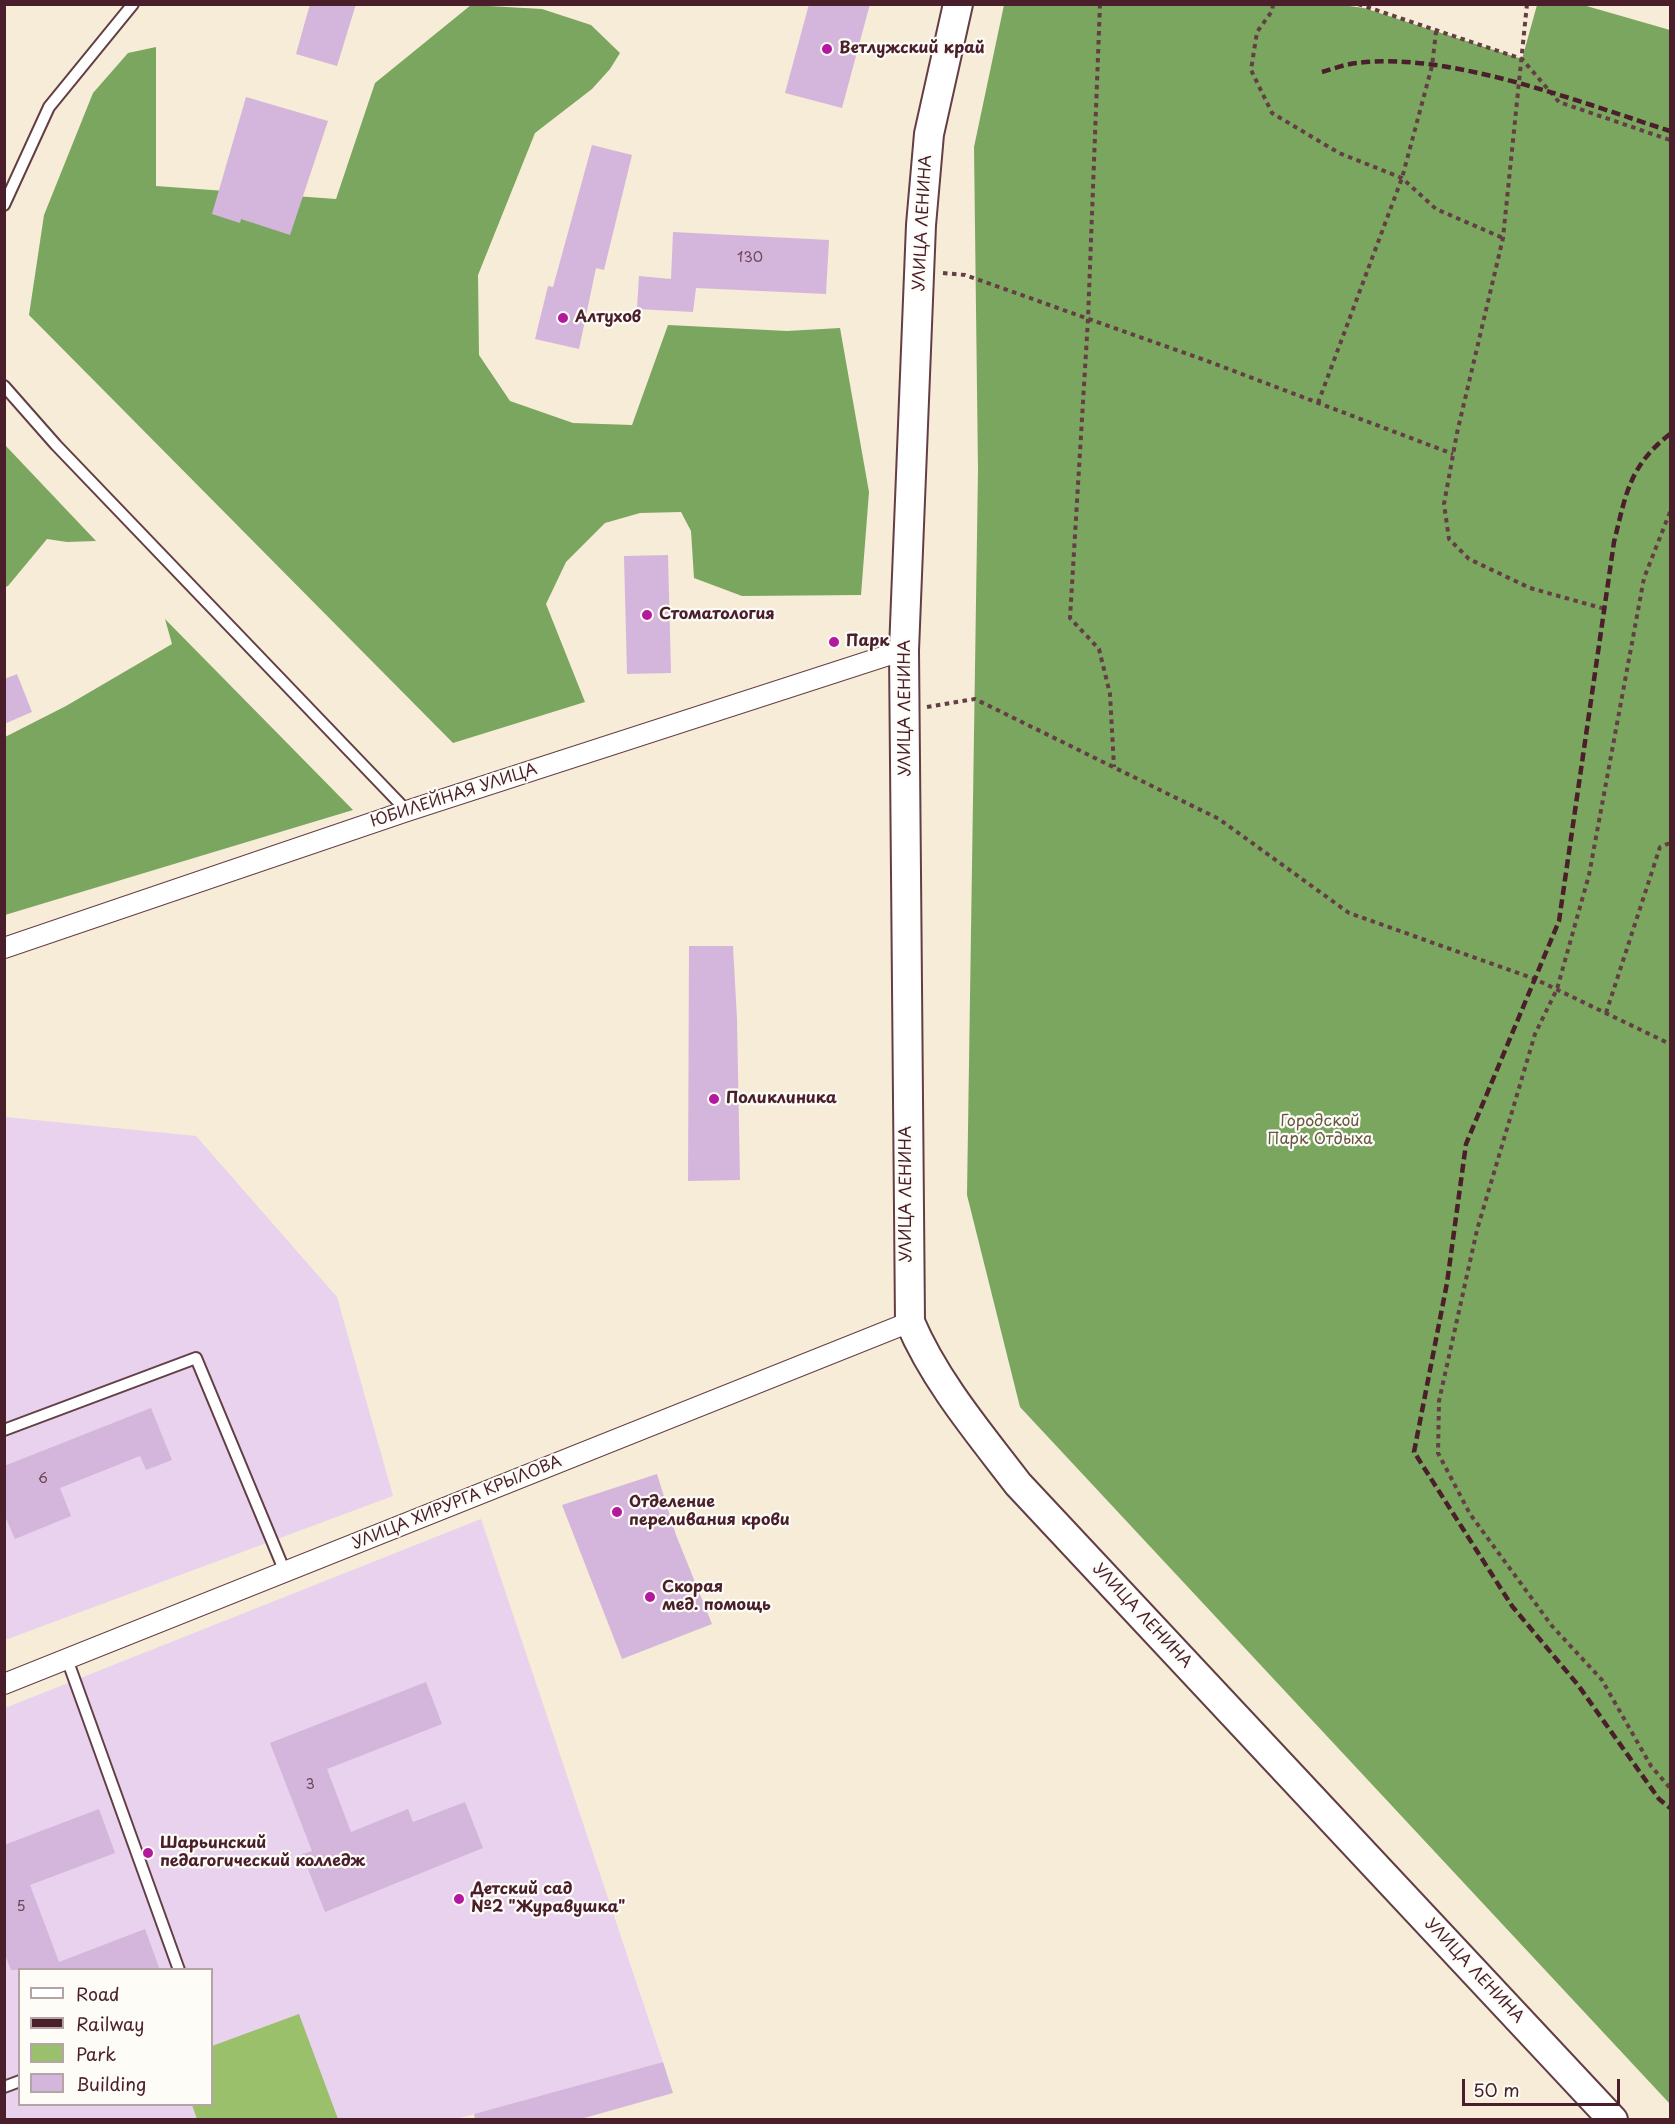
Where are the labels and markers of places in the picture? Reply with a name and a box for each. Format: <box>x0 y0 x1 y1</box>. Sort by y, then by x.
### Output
place label: Ветлужский край <box>839 39 985 59</box>
marker: Ветлужский край <box>820 42 834 56</box>
place label: Алтухов <box>575 308 641 328</box>
marker: Алтухов <box>556 311 570 325</box>
place label: Стоматология <box>659 605 775 625</box>
marker: Стоматология <box>640 608 654 622</box>
place label: Парк <box>846 632 889 652</box>
marker: Парк <box>827 635 841 649</box>
place label: Поликлиника <box>726 1089 837 1109</box>
marker: Поликлиника <box>707 1092 721 1106</box>
place label: Отделение переливания крови <box>629 1493 790 1531</box>
marker: Отделение переливания крови <box>610 1505 624 1519</box>
place label: Скорая мед. помощь <box>662 1578 771 1616</box>
marker: Скорая мед. помощь <box>643 1590 657 1604</box>
place label: Шарьинский педагогический колледж <box>160 1834 365 1872</box>
marker: Шарьинский педагогический колледж <box>141 1846 155 1860</box>
place label: Детский сад №2 "Журавушка" <box>471 1880 625 1918</box>
marker: Детский сад №2 "Журавушка" <box>452 1892 466 1906</box>

